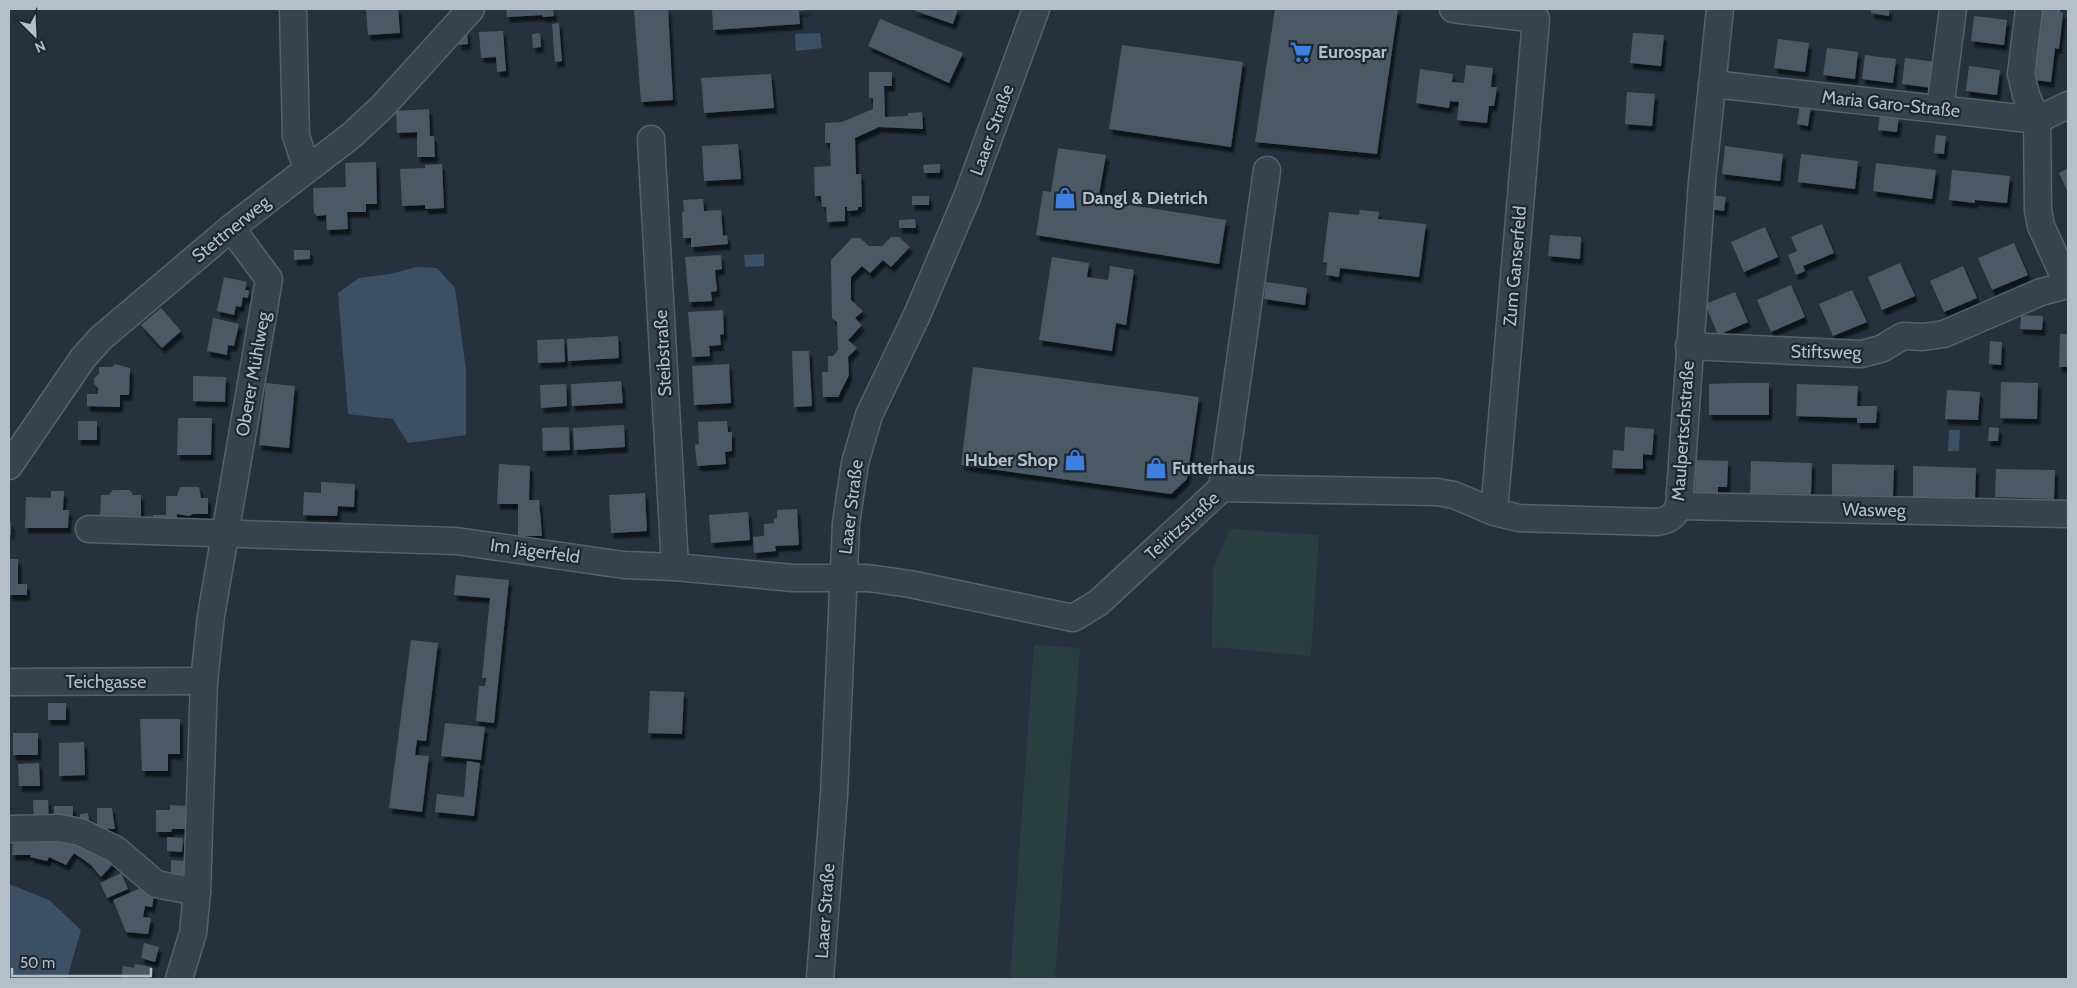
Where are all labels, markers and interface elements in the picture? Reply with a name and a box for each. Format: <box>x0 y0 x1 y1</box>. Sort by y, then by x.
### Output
north arrow <box>10 10 60 60</box>
text: N <box>32 37 48 57</box>
supermarket icon: Eurospar <box>1288 39 1314 65</box>
place label: Eurospar <box>1318 41 1387 63</box>
street label: Laaer Straße <box>965 81 1019 179</box>
street label: Maria Garo-Straße <box>1821 86 1961 122</box>
shop icon: Dangl & Dietrich <box>1052 185 1078 211</box>
place label: Dangl & Dietrich <box>1082 187 1208 209</box>
street label: Stettnerweg <box>188 190 275 267</box>
street label: Zum Ganserfeld <box>1499 205 1531 327</box>
street label: Oberer Mühlweg <box>231 309 275 438</box>
street label: Steibstraße <box>650 309 676 397</box>
street label: Stiftsweg <box>1790 340 1863 364</box>
street label: Maulpertschstraße <box>1667 360 1699 502</box>
shop icon: Huber Shop <box>1062 447 1088 473</box>
place label: Huber Shop <box>965 449 1058 471</box>
shop icon: Futterhaus <box>1143 455 1169 481</box>
place label: Futterhaus <box>1172 457 1255 479</box>
street label: Laaer Straße <box>834 458 868 556</box>
street label: Teiritzstraße <box>1140 487 1224 565</box>
street label: Wasweg <box>1842 498 1907 522</box>
street label: Im Jägerfeld <box>489 534 581 568</box>
street label: Teichgasse <box>66 671 146 693</box>
street label: Laaer Straße <box>811 863 839 959</box>
scale bar <box>12 946 151 978</box>
text: 50 m <box>20 954 55 972</box>

